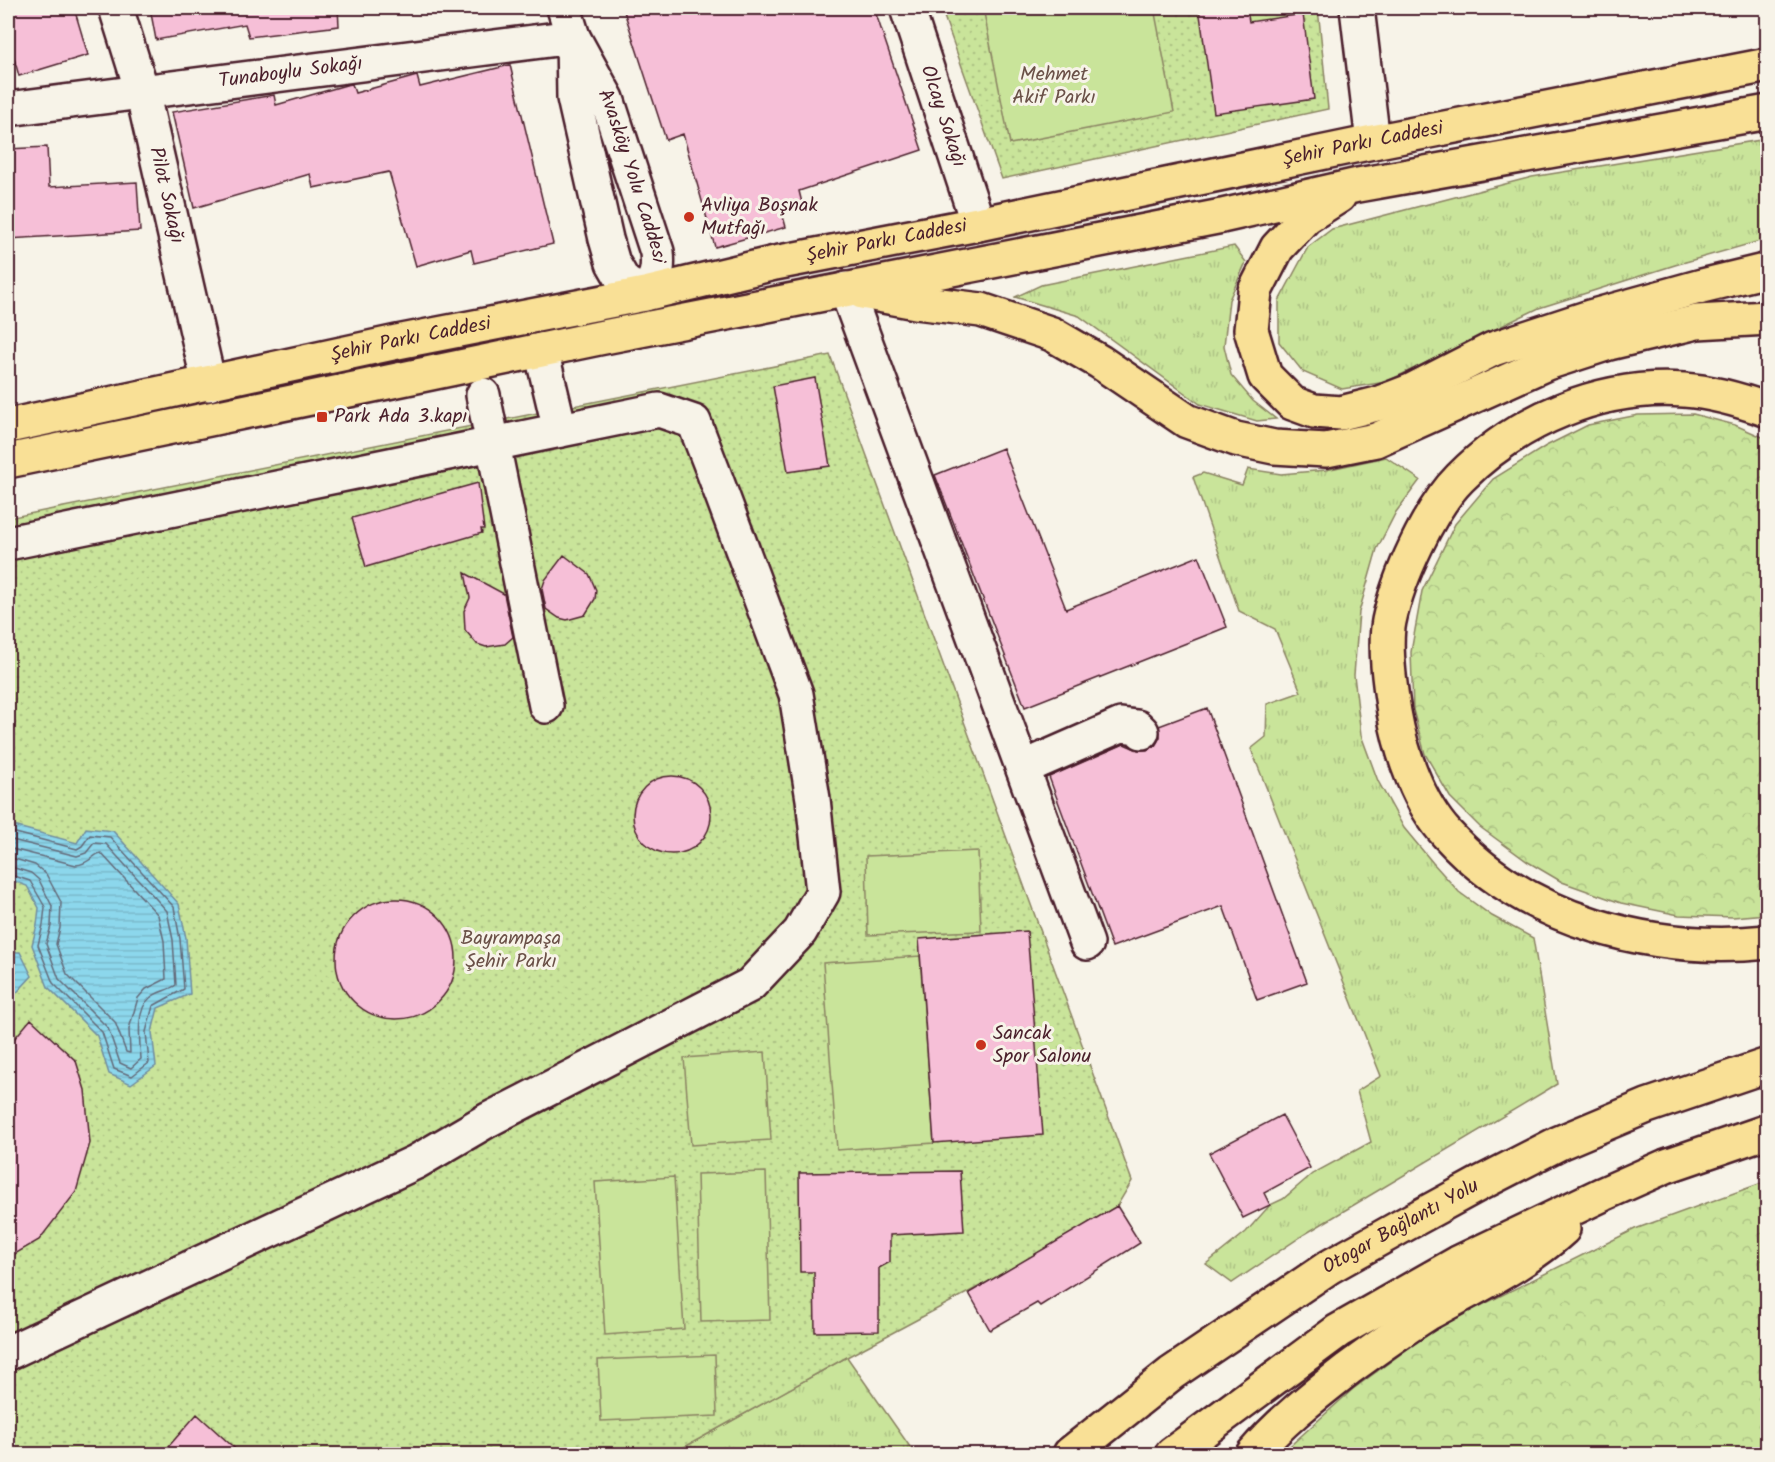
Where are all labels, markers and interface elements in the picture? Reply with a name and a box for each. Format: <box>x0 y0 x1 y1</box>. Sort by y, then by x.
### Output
street label: Tunaboylu Sokağı <box>217 48 365 98</box>
park label: Mehmet Akif Parkı <box>1012 59 1096 114</box>
street label: Olcay Sokağı <box>911 61 974 172</box>
street label: Avasköy Yolu Caddesi <box>588 83 674 264</box>
street label: Şehir Parkı Caddesi <box>1280 112 1447 176</box>
street label: Pilot Sokağı <box>139 144 192 247</box>
place label: Avliya Boşnak Mutfağı <box>701 190 818 245</box>
marker: Avliya Boşnak Mutfağı <box>682 210 696 224</box>
street label: Şehir Parkı Caddesi <box>804 210 971 273</box>
street label: Şehir Parkı Caddesi <box>328 308 495 372</box>
place label: Park Ada 3.kapı <box>334 401 467 433</box>
marker: Park Ada 3.kapı <box>315 410 329 424</box>
park label: Bayrampaşa Şehir Parkı <box>461 923 561 978</box>
place label: Sancak Spor Salonu <box>993 1018 1092 1073</box>
marker: Sancak Spor Salonu <box>974 1038 988 1052</box>
street label: Otogar Bağlantı Yolu <box>1317 1171 1486 1284</box>

